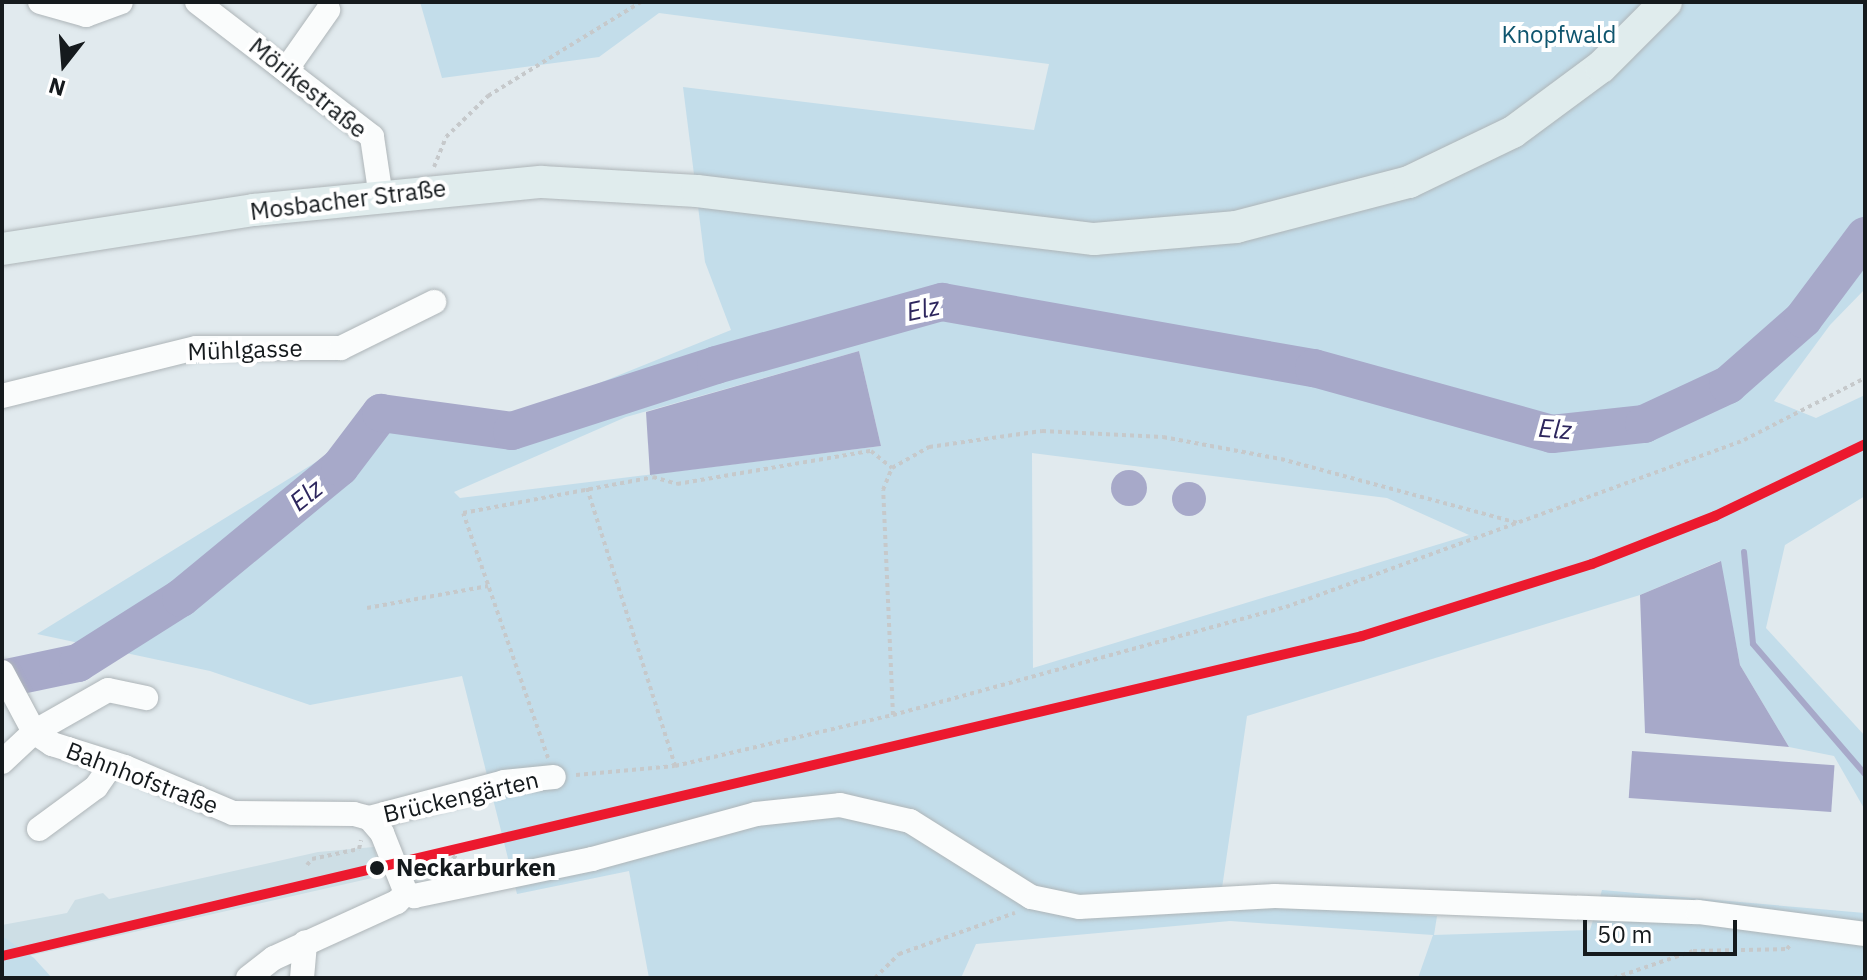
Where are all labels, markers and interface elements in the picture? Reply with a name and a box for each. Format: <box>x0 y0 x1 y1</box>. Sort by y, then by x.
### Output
park label: Knopfwald <box>1501 21 1617 49</box>
north arrow <box>24 24 104 104</box>
street label: Mörikestraße <box>243 32 373 144</box>
text: N <box>45 71 69 104</box>
street label: Mosbacher Straße <box>248 174 448 226</box>
water label: Elz <box>903 290 943 328</box>
street label: Mühlgasse <box>187 334 303 366</box>
water label: Elz <box>1537 412 1573 446</box>
water label: Elz <box>283 472 329 518</box>
street label: Bahnhofstraße <box>62 736 222 820</box>
street label: Brückengärten <box>380 765 542 829</box>
place label: Neckarburken <box>396 854 556 882</box>
marker: Neckarburken <box>365 856 389 880</box>
scale bar <box>1587 904 1741 954</box>
text: 50 m <box>1597 918 1652 950</box>

